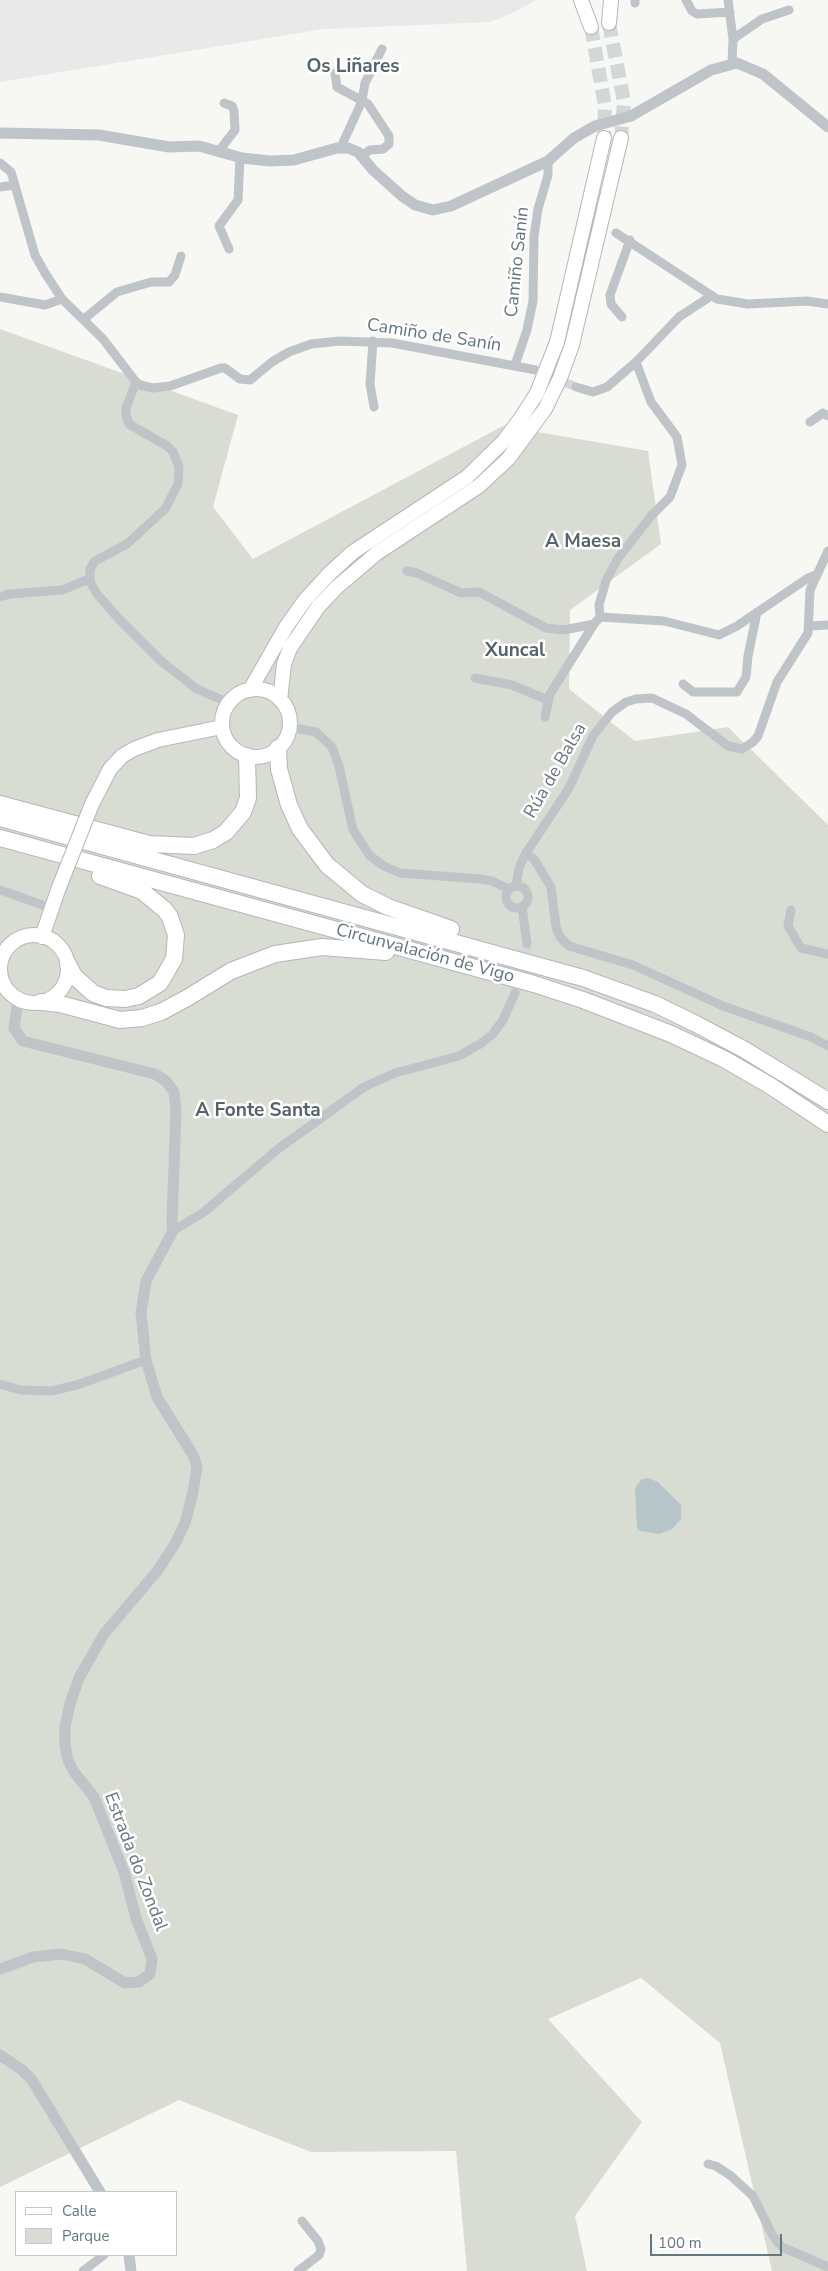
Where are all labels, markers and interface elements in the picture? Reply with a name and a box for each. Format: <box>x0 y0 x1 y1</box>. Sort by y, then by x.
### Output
district label: Os Liñares <box>306 56 400 78</box>
street label: Camiño Sanín <box>501 206 535 318</box>
street label: Camiño de Sanín <box>365 315 503 357</box>
district label: A Maesa <box>545 531 621 553</box>
district label: Xuncal <box>485 640 545 662</box>
street label: Rúa de Balsa <box>520 720 592 822</box>
street label: Circunvalación de Vigo <box>333 920 517 988</box>
district label: A Fonte Santa <box>195 1100 321 1122</box>
street label: Estrada do Zondal <box>99 1790 171 1934</box>
legend <box>15 2191 178 2256</box>
text: Calle <box>62 2201 97 2221</box>
scale bar <box>653 2224 786 2256</box>
text: Parque <box>62 2226 110 2246</box>
text: 100 m <box>658 2233 702 2253</box>

